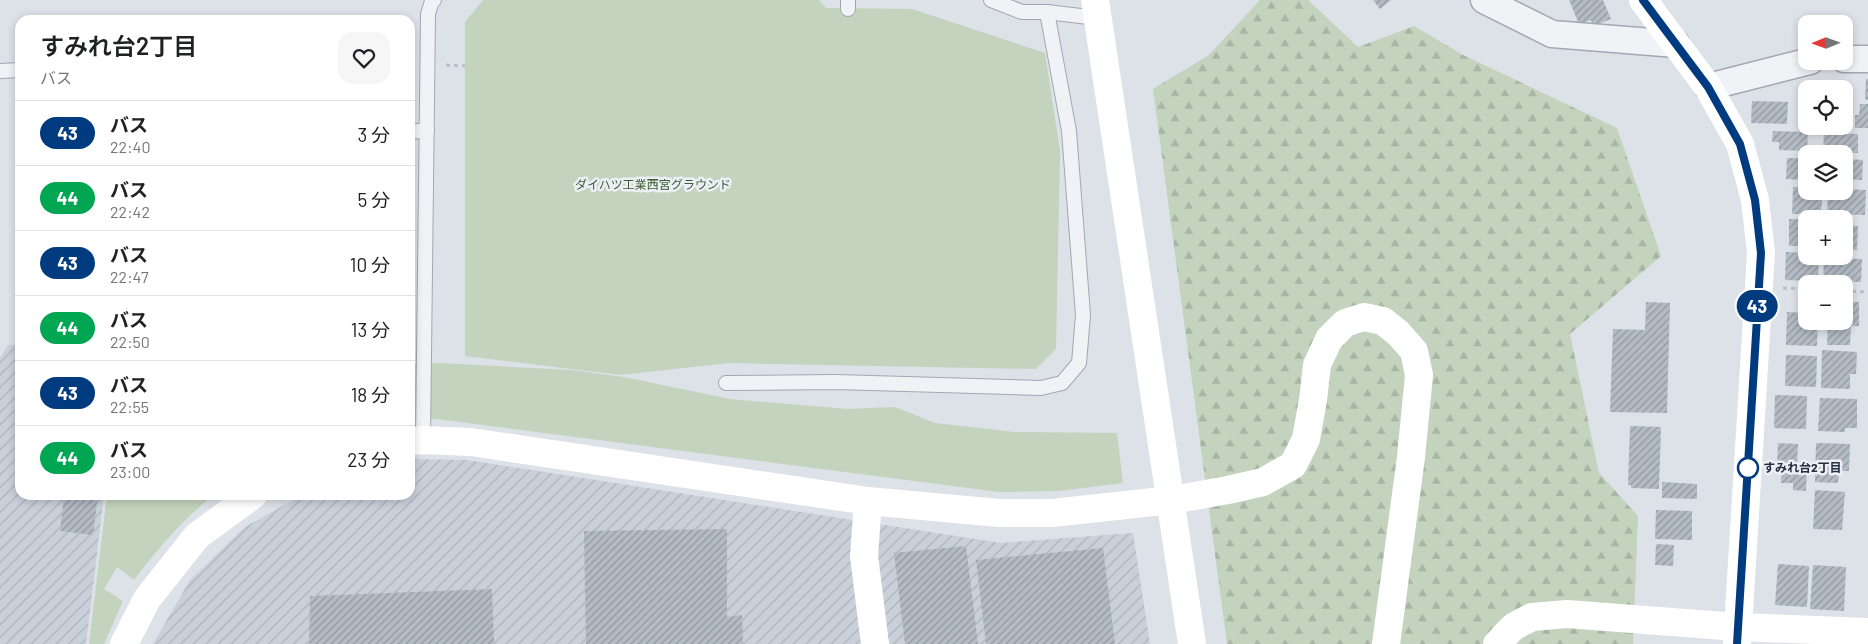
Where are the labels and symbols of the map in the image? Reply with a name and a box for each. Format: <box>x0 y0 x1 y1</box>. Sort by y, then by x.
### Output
north arrow <box>1798 15 1852 70</box>
park label: ダイハツ工業西宮グラウンド <box>575 177 731 191</box>
line badge: 43 <box>1734 290 1780 322</box>
marker: すみれ台2丁目 <box>1737 457 1759 479</box>
place label: すみれ台2丁目 <box>1763 460 1842 474</box>

